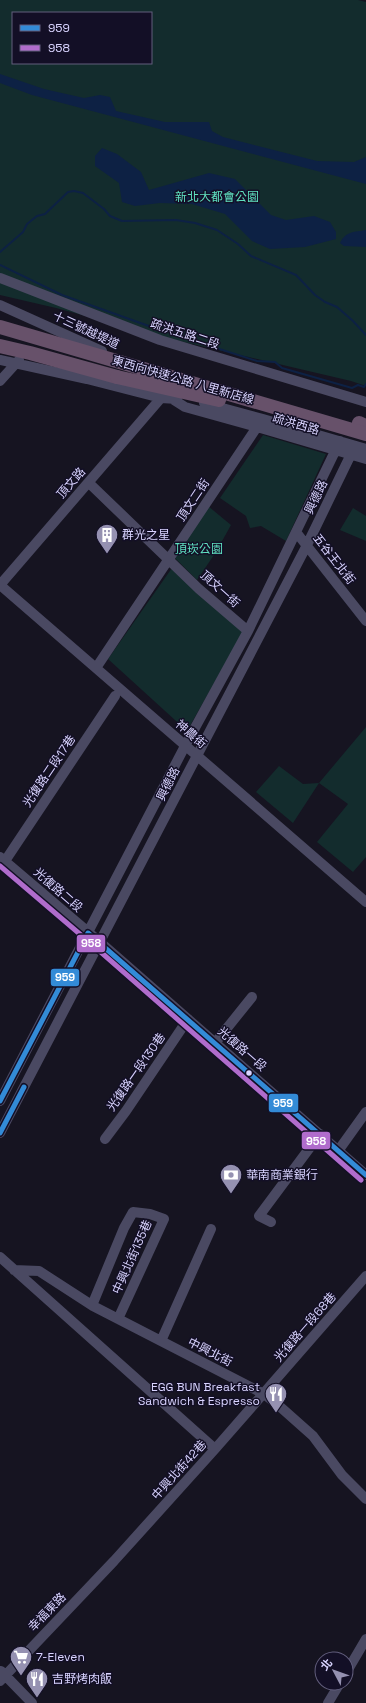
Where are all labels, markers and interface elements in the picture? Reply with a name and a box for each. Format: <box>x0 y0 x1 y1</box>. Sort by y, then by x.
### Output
legend <box>12 12 152 64</box>
text: 959 <box>48 20 70 36</box>
text: 958 <box>48 40 70 56</box>
park label: 新北大都會公園 <box>175 189 259 205</box>
street label: 十三號越堤道 <box>50 308 122 352</box>
street label: 疏洪五路二段 <box>148 315 222 353</box>
street label: 東西向快速公路 八里新店線 <box>110 352 256 408</box>
street label: 疏洪西路 <box>271 410 321 438</box>
street label: 頂文路 <box>53 464 89 502</box>
street label: 頂文二街 <box>173 476 213 524</box>
street label: 興德路 <box>301 477 331 517</box>
building icon: 群光之星 <box>94 522 120 555</box>
place label: 群光之星 <box>122 527 170 543</box>
street label: 五谷王北街 <box>309 530 359 588</box>
park label: 頂崁公園 <box>175 541 223 557</box>
street label: 頂文一街 <box>197 567 243 611</box>
street label: 神農街 <box>172 716 210 752</box>
street label: 光復路二段17巷 <box>19 732 79 810</box>
street label: 興德路 <box>153 764 183 804</box>
street label: 光復路二段 <box>30 864 86 916</box>
line badge: 958 <box>76 934 106 953</box>
text: 958 <box>81 936 101 950</box>
line badge: 959 <box>50 968 80 987</box>
text: 959 <box>55 970 75 984</box>
street label: 光復路一段 <box>214 1023 270 1075</box>
street label: 光復路一段130巷 <box>103 1030 169 1114</box>
unlabelled marker <box>244 1068 254 1078</box>
line badge: 959 <box>268 1093 299 1113</box>
text: 959 <box>273 1096 293 1110</box>
line badge: 958 <box>301 1131 331 1150</box>
text: 958 <box>306 1134 326 1148</box>
bank icon: 華南商業銀行 <box>218 1162 244 1195</box>
place label: 華南商業銀行 <box>246 1167 318 1183</box>
street label: 中興北街135巷 <box>109 1217 155 1297</box>
street label: 光復路一段68巷 <box>270 1289 340 1365</box>
street label: 中興北街 <box>185 1334 235 1370</box>
place label: EGG BUN Breakfast Sandwich & Espresso <box>138 1379 260 1409</box>
restaurant icon: EGG BUN Breakfast Sandwich & Espresso <box>263 1381 289 1414</box>
street label: 中興北街42巷 <box>148 1437 210 1503</box>
street label: 幸福東路 <box>25 1589 69 1635</box>
supermarket icon: 7-Eleven <box>8 1644 34 1677</box>
place label: 7-Eleven <box>36 1649 85 1665</box>
north arrow <box>314 1651 354 1691</box>
text: 北 <box>318 1656 335 1673</box>
restaurant icon: 吉野烤肉飯 <box>24 1666 50 1699</box>
place label: 吉野烤肉飯 <box>52 1671 112 1687</box>

